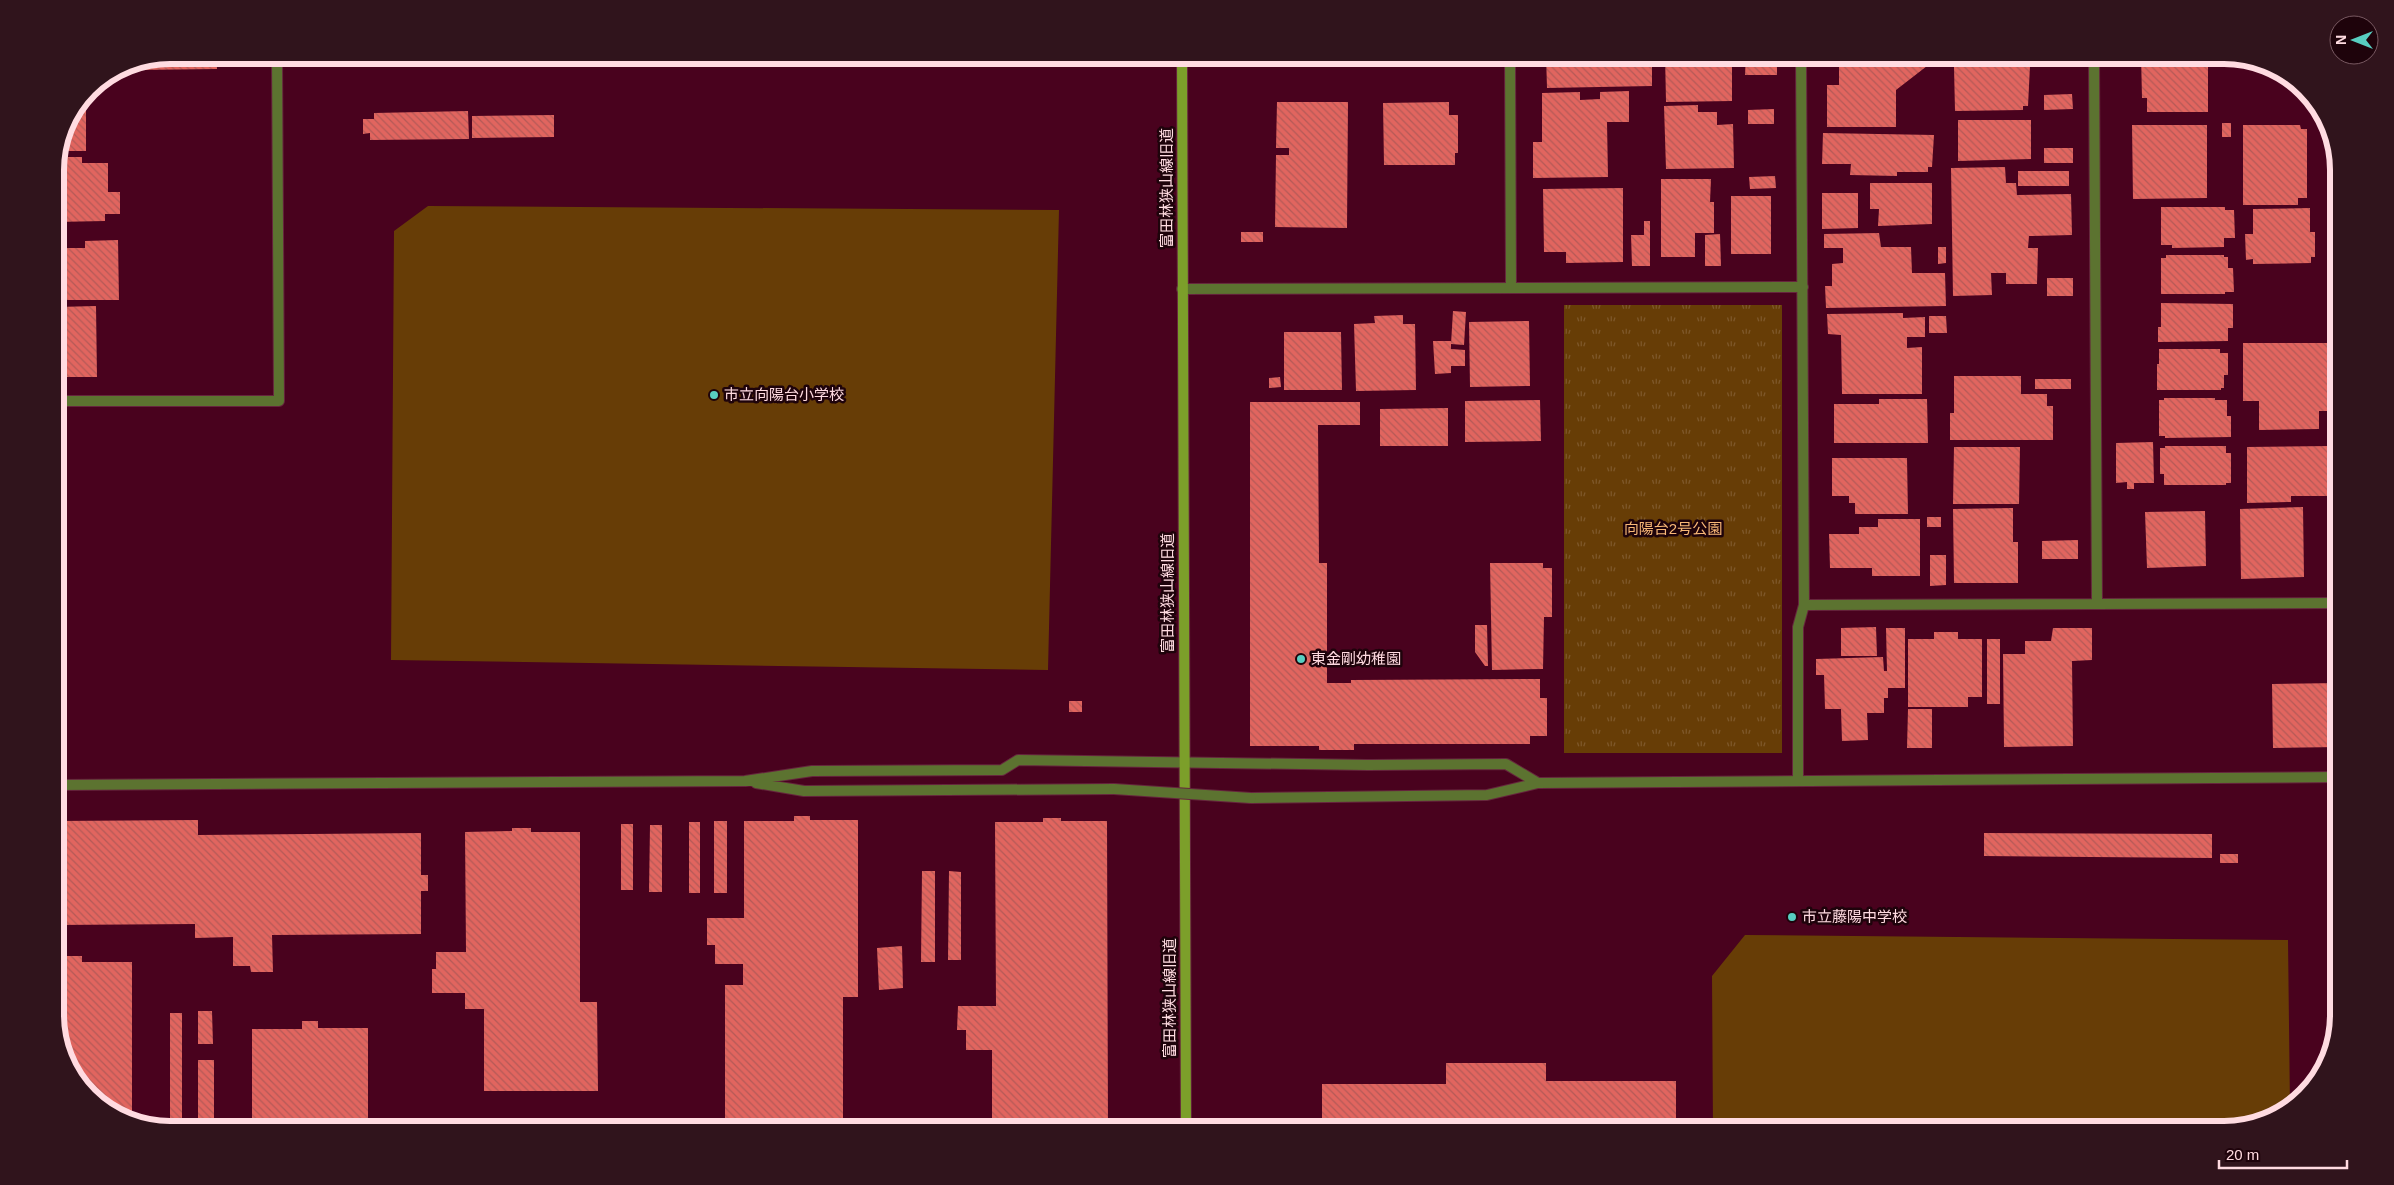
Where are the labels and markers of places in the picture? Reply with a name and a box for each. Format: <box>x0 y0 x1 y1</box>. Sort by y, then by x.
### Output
place label: 市立向陽台小学校 <box>724 386 844 403</box>
marker: 市立向陽台小学校 <box>708 389 720 401</box>
place label: 東金剛幼稚園 <box>1311 650 1401 667</box>
marker: 東金剛幼稚園 <box>1295 653 1307 665</box>
place label: 市立藤陽中学校 <box>1802 908 1907 925</box>
marker: 市立藤陽中学校 <box>1786 911 1798 923</box>

